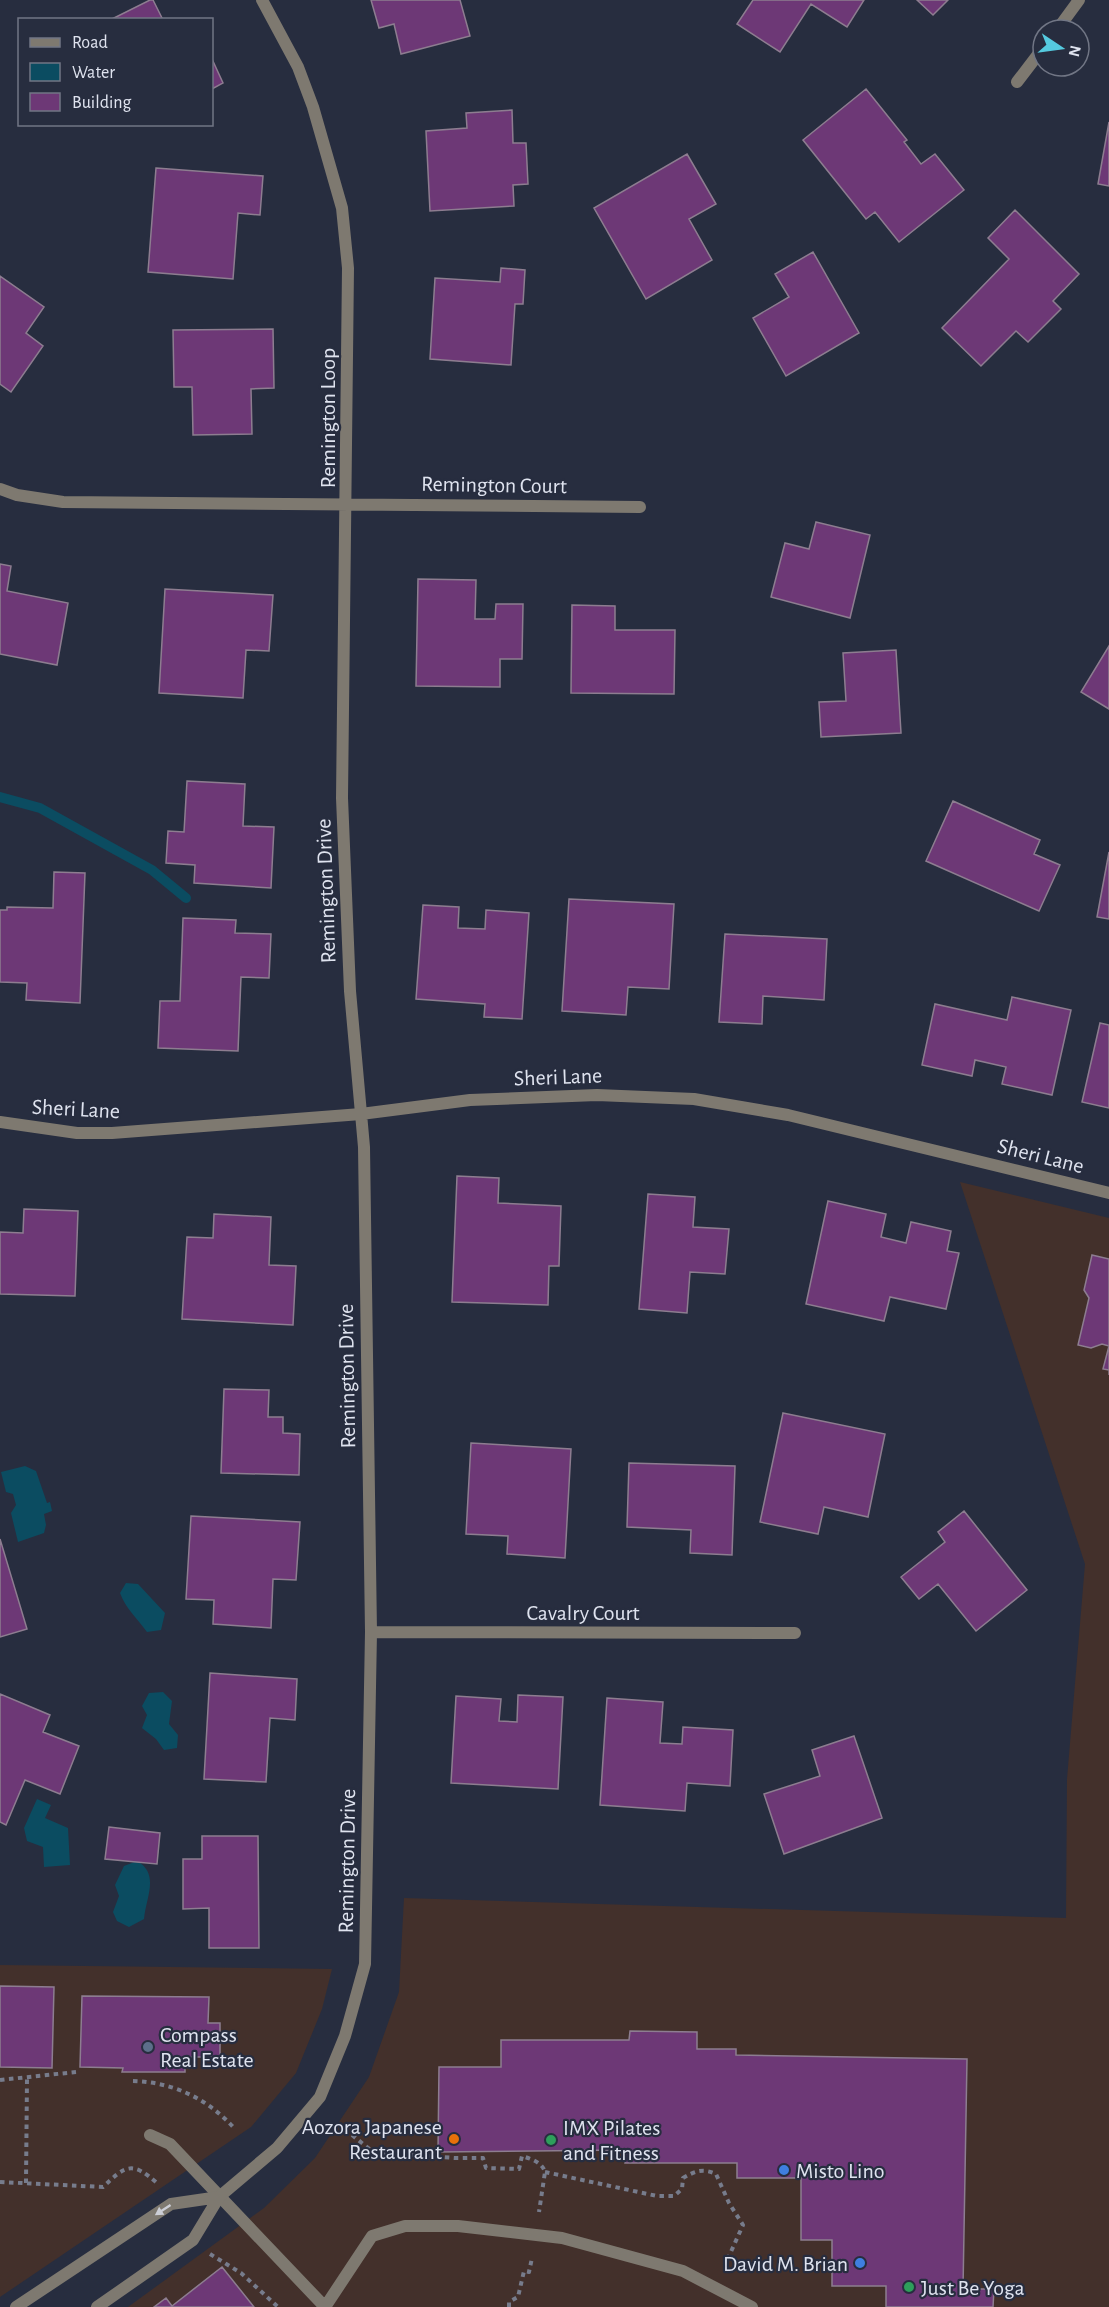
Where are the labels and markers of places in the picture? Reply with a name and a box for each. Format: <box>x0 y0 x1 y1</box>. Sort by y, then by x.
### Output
place label: Compass Real Estate <box>160 2024 254 2071</box>
marker: Compass Real Estate <box>141 2040 155 2054</box>
place label: Aozora Japanese Restaurant <box>302 2116 442 2163</box>
place label: IMX Pilates and Fitness <box>563 2117 660 2164</box>
marker: Aozora Japanese Restaurant <box>447 2132 461 2146</box>
marker: IMX Pilates and Fitness <box>544 2133 558 2147</box>
place label: Misto Lino <box>796 2160 885 2182</box>
marker: Misto Lino <box>777 2163 791 2177</box>
place label: David M. Brian <box>723 2253 848 2275</box>
marker: David M. Brian <box>853 2256 867 2270</box>
place label: Just Be Yoga <box>921 2277 1025 2299</box>
marker: Just Be Yoga <box>902 2280 916 2294</box>

